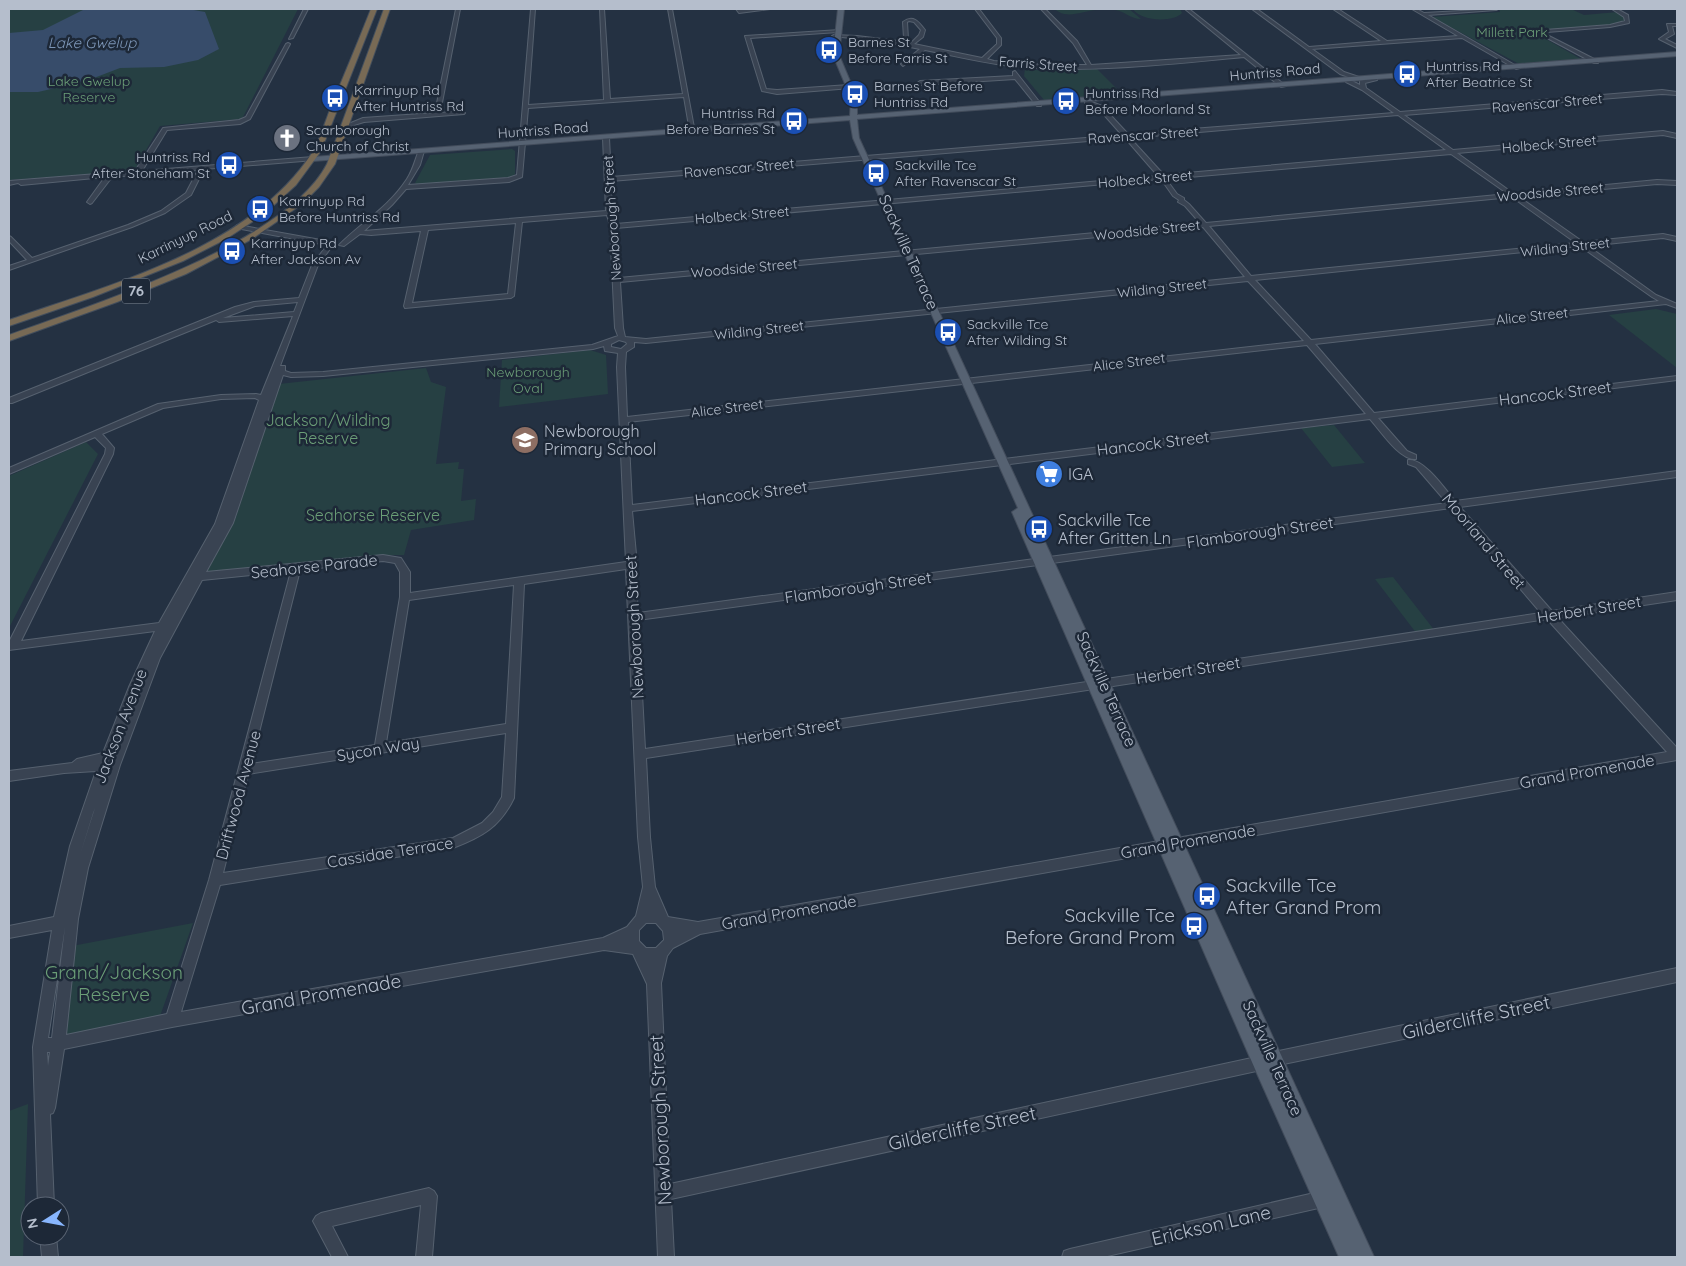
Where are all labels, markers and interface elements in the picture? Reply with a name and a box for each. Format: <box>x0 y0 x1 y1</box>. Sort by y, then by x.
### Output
park label: Millett Park <box>1476 23 1548 41</box>
water label: Lake Gwelup <box>48 33 137 52</box>
place label: Barnes St Before Farris St <box>848 33 948 67</box>
bus stop icon: Barnes St Before Farris St <box>814 35 844 65</box>
street label: Farris Street <box>998 52 1078 76</box>
place label: Huntriss Rd After Beatrice St <box>1426 57 1532 91</box>
street label: Huntriss Road <box>1229 59 1321 85</box>
bus stop icon: Huntriss Rd After Beatrice St <box>1392 59 1422 89</box>
park label: Lake Gwelup Reserve <box>48 72 130 106</box>
place label: Barnes St Before Huntriss Rd <box>874 77 983 111</box>
bus stop icon: Barnes St Before Huntriss Rd <box>840 79 870 109</box>
place label: Karrinyup Rd After Huntriss Rd <box>354 81 464 115</box>
bus stop icon: Karrinyup Rd After Huntriss Rd <box>320 83 350 113</box>
place label: Huntriss Rd Before Moorland St <box>1085 84 1211 118</box>
bus stop icon: Huntriss Rd Before Moorland St <box>1051 86 1081 116</box>
street label: Ravenscar Street <box>1491 89 1603 117</box>
place label: Huntriss Rd Before Barnes St <box>666 104 775 138</box>
bus stop icon: Huntriss Rd Before Barnes St <box>779 106 809 136</box>
street label: Huntriss Road <box>497 118 589 142</box>
place label: Scarborough Church of Christ <box>306 121 410 155</box>
street label: Ravenscar Street <box>1087 122 1199 148</box>
church icon: Scarborough Church of Christ <box>272 123 302 153</box>
street label: Holbeck Street <box>1501 131 1597 157</box>
place label: Huntriss Rd After Stoneham St <box>91 148 210 182</box>
bus stop icon: Huntriss Rd After Stoneham St <box>214 150 244 180</box>
street label: Newborough Street <box>599 154 625 281</box>
street label: Ravenscar Street <box>683 154 795 182</box>
place label: Sackville Tce After Ravenscar St <box>895 156 1016 190</box>
bus stop icon: Sackville Tce After Ravenscar St <box>861 158 891 188</box>
street label: Holbeck Street <box>1097 166 1193 192</box>
street label: Woodside Street <box>1496 178 1604 206</box>
street label: Sackville Terrace <box>875 191 943 313</box>
place label: Karrinyup Rd Before Huntriss Rd <box>279 192 400 226</box>
bus stop icon: Karrinyup Rd Before Huntriss Rd <box>245 194 275 224</box>
street label: Holbeck Street <box>694 202 790 228</box>
street label: Karrinyup Road <box>135 206 235 268</box>
street label: Woodside Street <box>1093 215 1201 245</box>
street label: Wilding Street <box>1519 233 1611 261</box>
place label: Karrinyup Rd After Jackson Av <box>251 234 361 268</box>
bus stop icon: Karrinyup Rd After Jackson Av <box>217 236 247 266</box>
street label: Woodside Street <box>690 254 798 282</box>
street label: Wilding Street <box>1116 274 1208 302</box>
road number: 76 <box>122 278 150 304</box>
street label: Alice Street <box>1495 303 1569 329</box>
place label: Sackville Tce After Wilding St <box>967 315 1068 349</box>
street label: Wilding Street <box>713 316 805 344</box>
bus stop icon: Sackville Tce After Wilding St <box>933 317 963 347</box>
street label: Alice Street <box>1092 349 1166 375</box>
park label: Newborough Oval <box>486 363 570 397</box>
street label: Hancock Street <box>1498 376 1612 410</box>
street label: Alice Street <box>690 395 764 421</box>
park label: Jackson/Wilding Reserve <box>265 410 391 448</box>
place label: Newborough Primary School <box>544 421 656 459</box>
school or university icon: Newborough Primary School <box>510 425 540 455</box>
street label: Hancock Street <box>1096 426 1210 460</box>
supermarket icon: IGA <box>1034 459 1064 489</box>
place label: IGA <box>1068 464 1093 484</box>
street label: Hancock Street <box>694 476 808 510</box>
street label: Moorland Street <box>1438 489 1530 593</box>
park label: Seahorse Reserve <box>306 505 440 525</box>
place label: Sackville Tce After Gritten Ln <box>1058 510 1171 548</box>
street label: Flamborough Street <box>1185 512 1335 552</box>
bus stop icon: Sackville Tce After Gritten Ln <box>1024 514 1054 544</box>
street label: Seahorse Parade <box>250 549 378 583</box>
street label: Newborough Street <box>620 555 648 699</box>
street label: Flamborough Street <box>783 567 933 607</box>
street label: Herbert Street <box>1536 591 1642 627</box>
street label: Sackville Terrace <box>1073 628 1141 750</box>
street label: Herbert Street <box>1135 652 1241 688</box>
street label: Jackson Avenue <box>89 666 151 786</box>
street label: Herbert Street <box>735 713 841 749</box>
street label: Driftwood Avenue <box>211 728 265 862</box>
street label: Sycon Way <box>335 733 421 765</box>
street label: Grand Promenade <box>1518 749 1656 793</box>
street label: Grand Promenade <box>1119 819 1257 863</box>
street label: Cassidae Terrace <box>326 832 454 872</box>
place label: Sackville Tce After Grand Prom <box>1226 873 1381 919</box>
bus stop icon: Sackville Tce After Grand Prom <box>1192 881 1222 911</box>
street label: Grand Promenade <box>720 890 858 934</box>
place label: Sackville Tce Before Grand Prom <box>1005 903 1175 949</box>
bus stop icon: Sackville Tce Before Grand Prom <box>1179 911 1209 941</box>
park label: Grand/Jackson Reserve <box>45 960 183 1006</box>
street label: Grand Promenade <box>239 968 403 1020</box>
street label: Gildercliffe Street <box>1400 990 1552 1044</box>
street label: Sackville Terrace <box>1239 997 1307 1119</box>
street label: Newborough Street <box>644 1034 676 1206</box>
street label: Gildercliffe Street <box>886 1101 1038 1155</box>
north arrow <box>20 1196 70 1246</box>
street label: Erickson Lane <box>1149 1200 1273 1250</box>
text: N <box>22 1217 42 1230</box>

